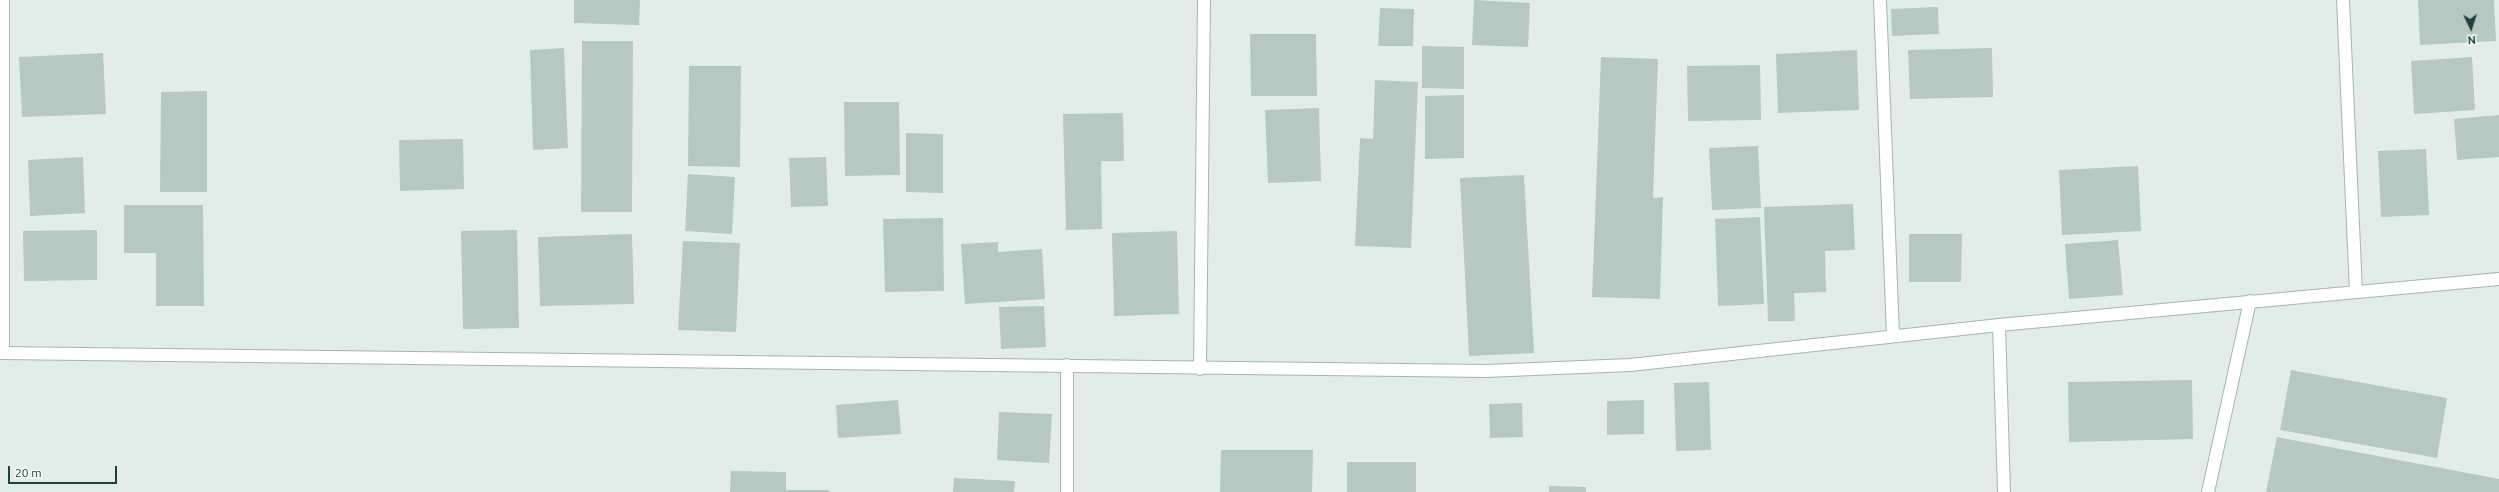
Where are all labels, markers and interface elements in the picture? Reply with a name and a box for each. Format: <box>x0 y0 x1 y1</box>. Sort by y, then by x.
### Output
north arrow <box>2451 8 2491 48</box>
text: N <box>2467 34 2476 46</box>
scale bar <box>10 458 119 484</box>
text: 20 m <box>15 466 42 479</box>

